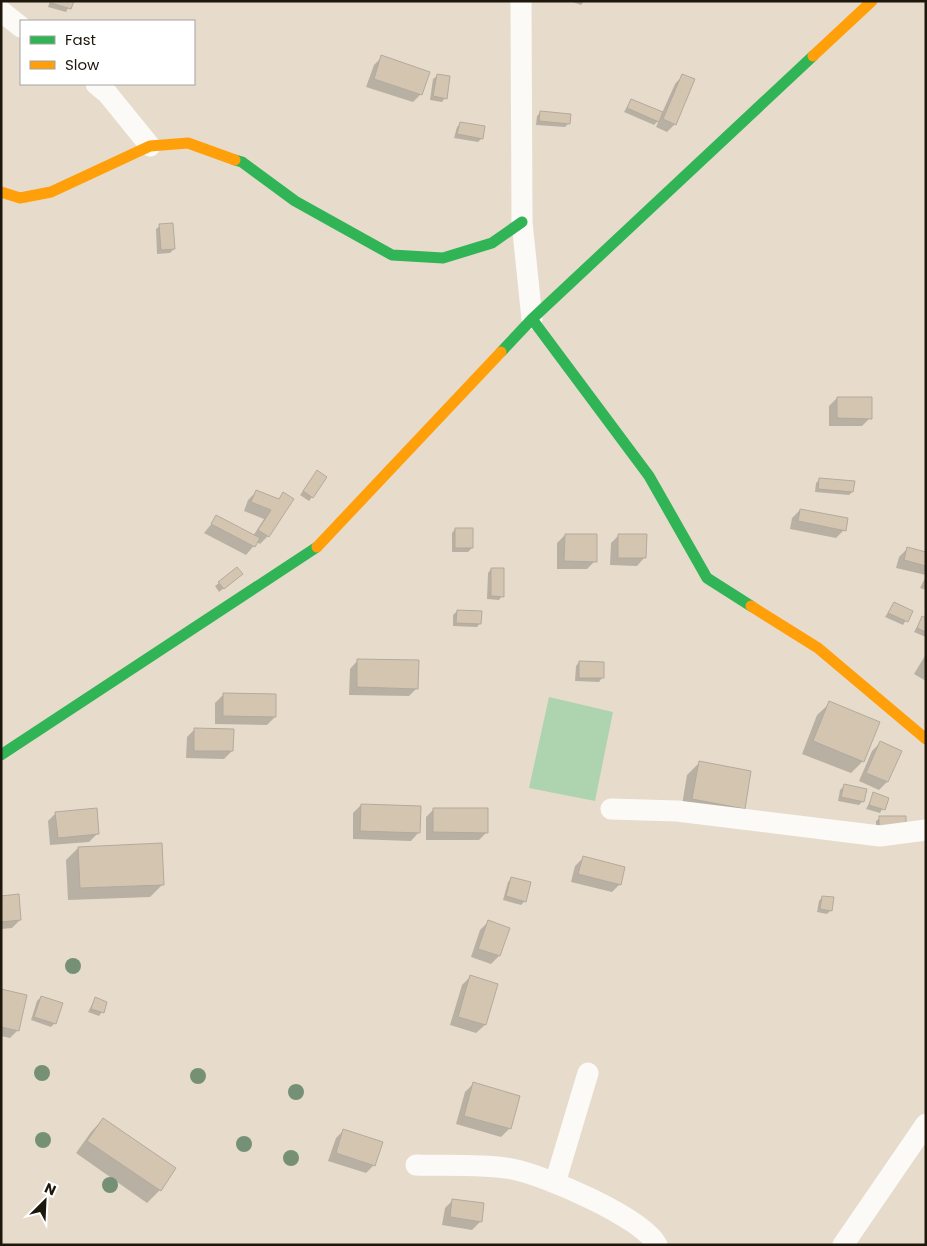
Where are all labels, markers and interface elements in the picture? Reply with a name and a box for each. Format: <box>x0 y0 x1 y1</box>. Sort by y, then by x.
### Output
legend <box>20 20 195 85</box>
text: Fast <box>65 29 96 50</box>
text: Slow <box>65 54 100 75</box>
north arrow <box>20 1176 70 1226</box>
text: N <box>41 1178 59 1200</box>

